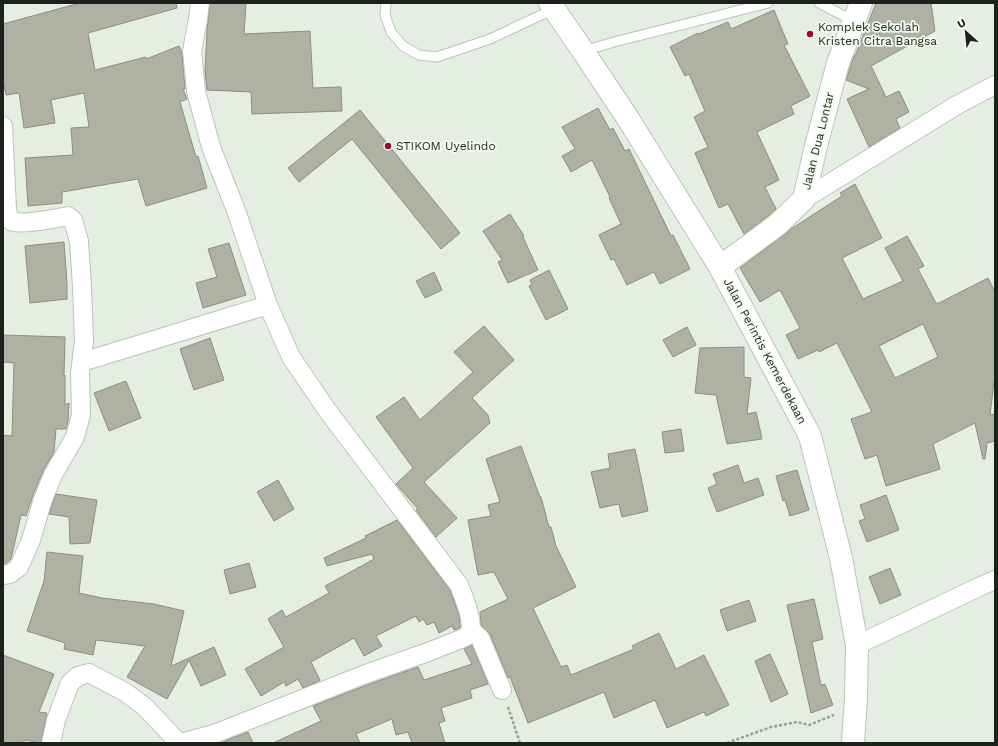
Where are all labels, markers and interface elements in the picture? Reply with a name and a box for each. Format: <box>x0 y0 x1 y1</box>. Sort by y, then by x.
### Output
north arrow <box>946 12 986 52</box>
text: U <box>955 16 968 31</box>
place label: Komplek Sekolah Kristen Citra Bangsa <box>818 20 937 48</box>
marker: Komplek Sekolah Kristen Citra Bangsa <box>805 29 815 39</box>
street label: Jalan Dua Lontar <box>799 91 837 191</box>
place label: STIKOM Uyelindo <box>396 139 496 153</box>
marker: STIKOM Uyelindo <box>383 141 393 151</box>
street label: Jalan Perintis Kemerdekaan <box>721 276 809 426</box>

